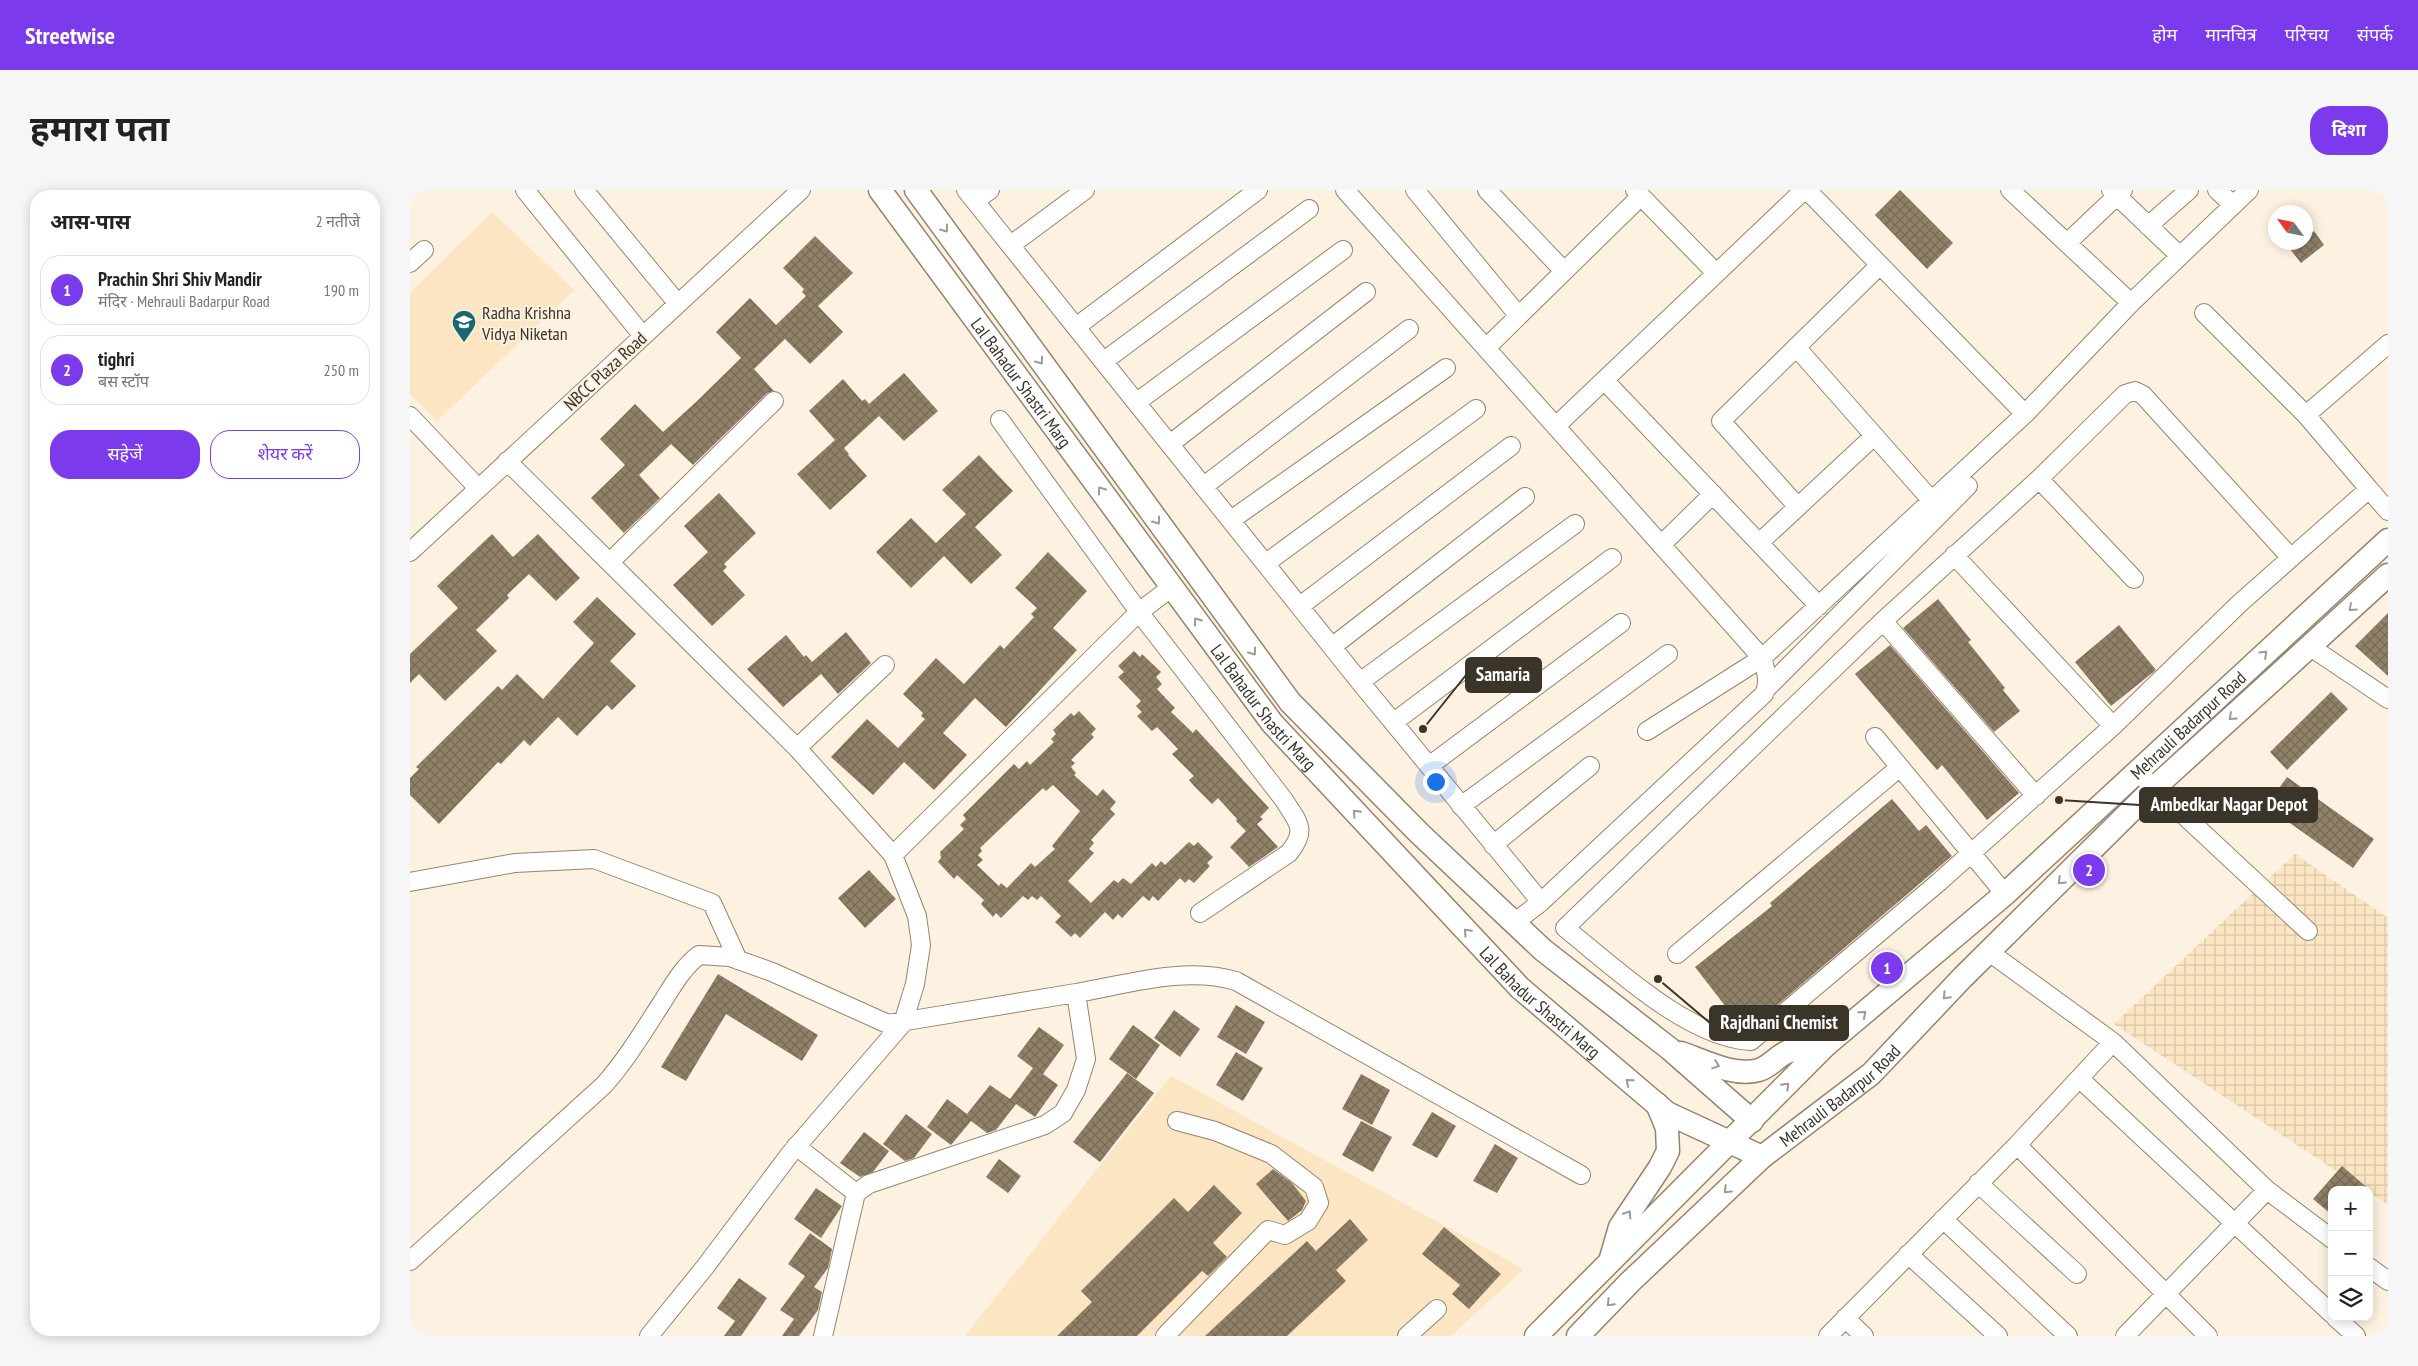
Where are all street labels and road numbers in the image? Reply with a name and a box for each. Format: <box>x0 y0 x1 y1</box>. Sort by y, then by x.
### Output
street label: Lal Bahadur Shastri Marg <box>966 313 1077 452</box>
street label: NBCC Plaza Road <box>559 327 651 415</box>
street label: Lal Bahadur Shastri Marg <box>1206 639 1322 775</box>
street label: Mehrauli Badarpur Road <box>2125 666 2251 784</box>
street label: Lal Bahadur Shastri Marg <box>1475 941 1605 1063</box>
street label: Mehrauli Badarpur Road <box>1775 1039 1905 1151</box>

